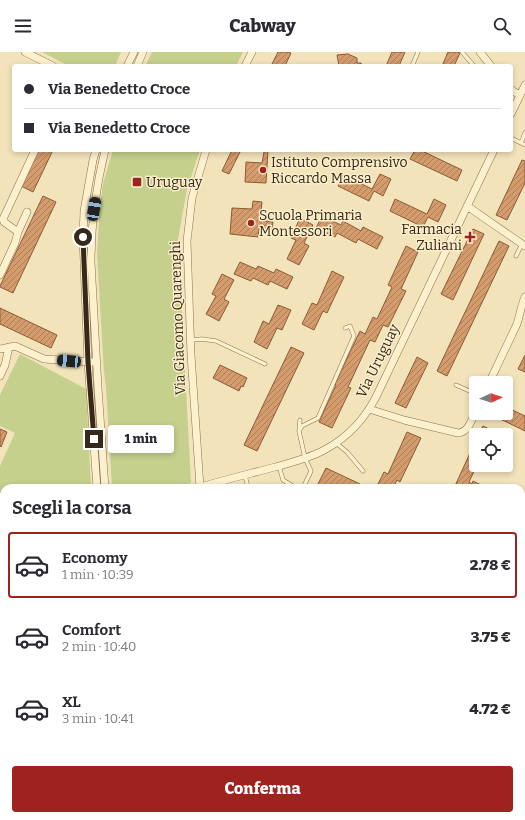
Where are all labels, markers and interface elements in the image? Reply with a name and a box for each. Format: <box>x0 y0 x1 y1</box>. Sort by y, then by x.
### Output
icon: menu <box>12 15 34 37</box>
text: Cabway <box>229 15 296 37</box>
icon: search <box>491 15 513 37</box>
text: Via Benedetto Croce <box>48 80 190 98</box>
text: Via Benedetto Croce <box>48 119 190 137</box>
place label: Istituto Comprensivo Riccardo Massa <box>271 154 408 187</box>
marker: Istituto Comprensivo Riccardo Massa <box>258 165 268 175</box>
place label: Uruguay <box>146 174 203 191</box>
marker: Uruguay <box>131 176 143 188</box>
car <box>86 196 102 222</box>
place label: Scuola Primaria Montessori <box>259 207 363 240</box>
marker: Scuola Primaria Montessori <box>246 218 256 228</box>
place label: Farmacia Zuliani <box>401 221 462 254</box>
route start <box>74 228 92 246</box>
marker: Farmacia Zuliani <box>465 232 475 242</box>
street label: Via Giacomo Quarenghi <box>167 241 189 395</box>
street label: Via Uruguay <box>353 321 403 401</box>
car <box>57 354 81 368</box>
north arrow <box>469 376 513 420</box>
map controls <box>469 376 513 472</box>
callout: 1 min <box>108 425 174 453</box>
button: locate <box>469 428 513 472</box>
route end <box>85 430 103 448</box>
text: 1 min <box>124 431 158 446</box>
text: Scegli la corsa <box>12 497 132 519</box>
icon: car <box>14 547 50 583</box>
text: Economy <box>62 549 128 567</box>
text: 2.78 € <box>470 556 511 574</box>
text: 1 min · 10:39 <box>62 567 134 582</box>
icon: car <box>14 619 50 655</box>
text: Comfort <box>62 621 121 639</box>
text: 3.75 € <box>471 628 511 646</box>
text: 2 min · 10:40 <box>62 639 136 654</box>
icon: car <box>14 691 50 727</box>
text: XL <box>62 693 81 711</box>
text: 4.72 € <box>469 700 511 718</box>
text: 3 min · 10:41 <box>62 711 134 726</box>
button: Conferma <box>12 766 513 812</box>

